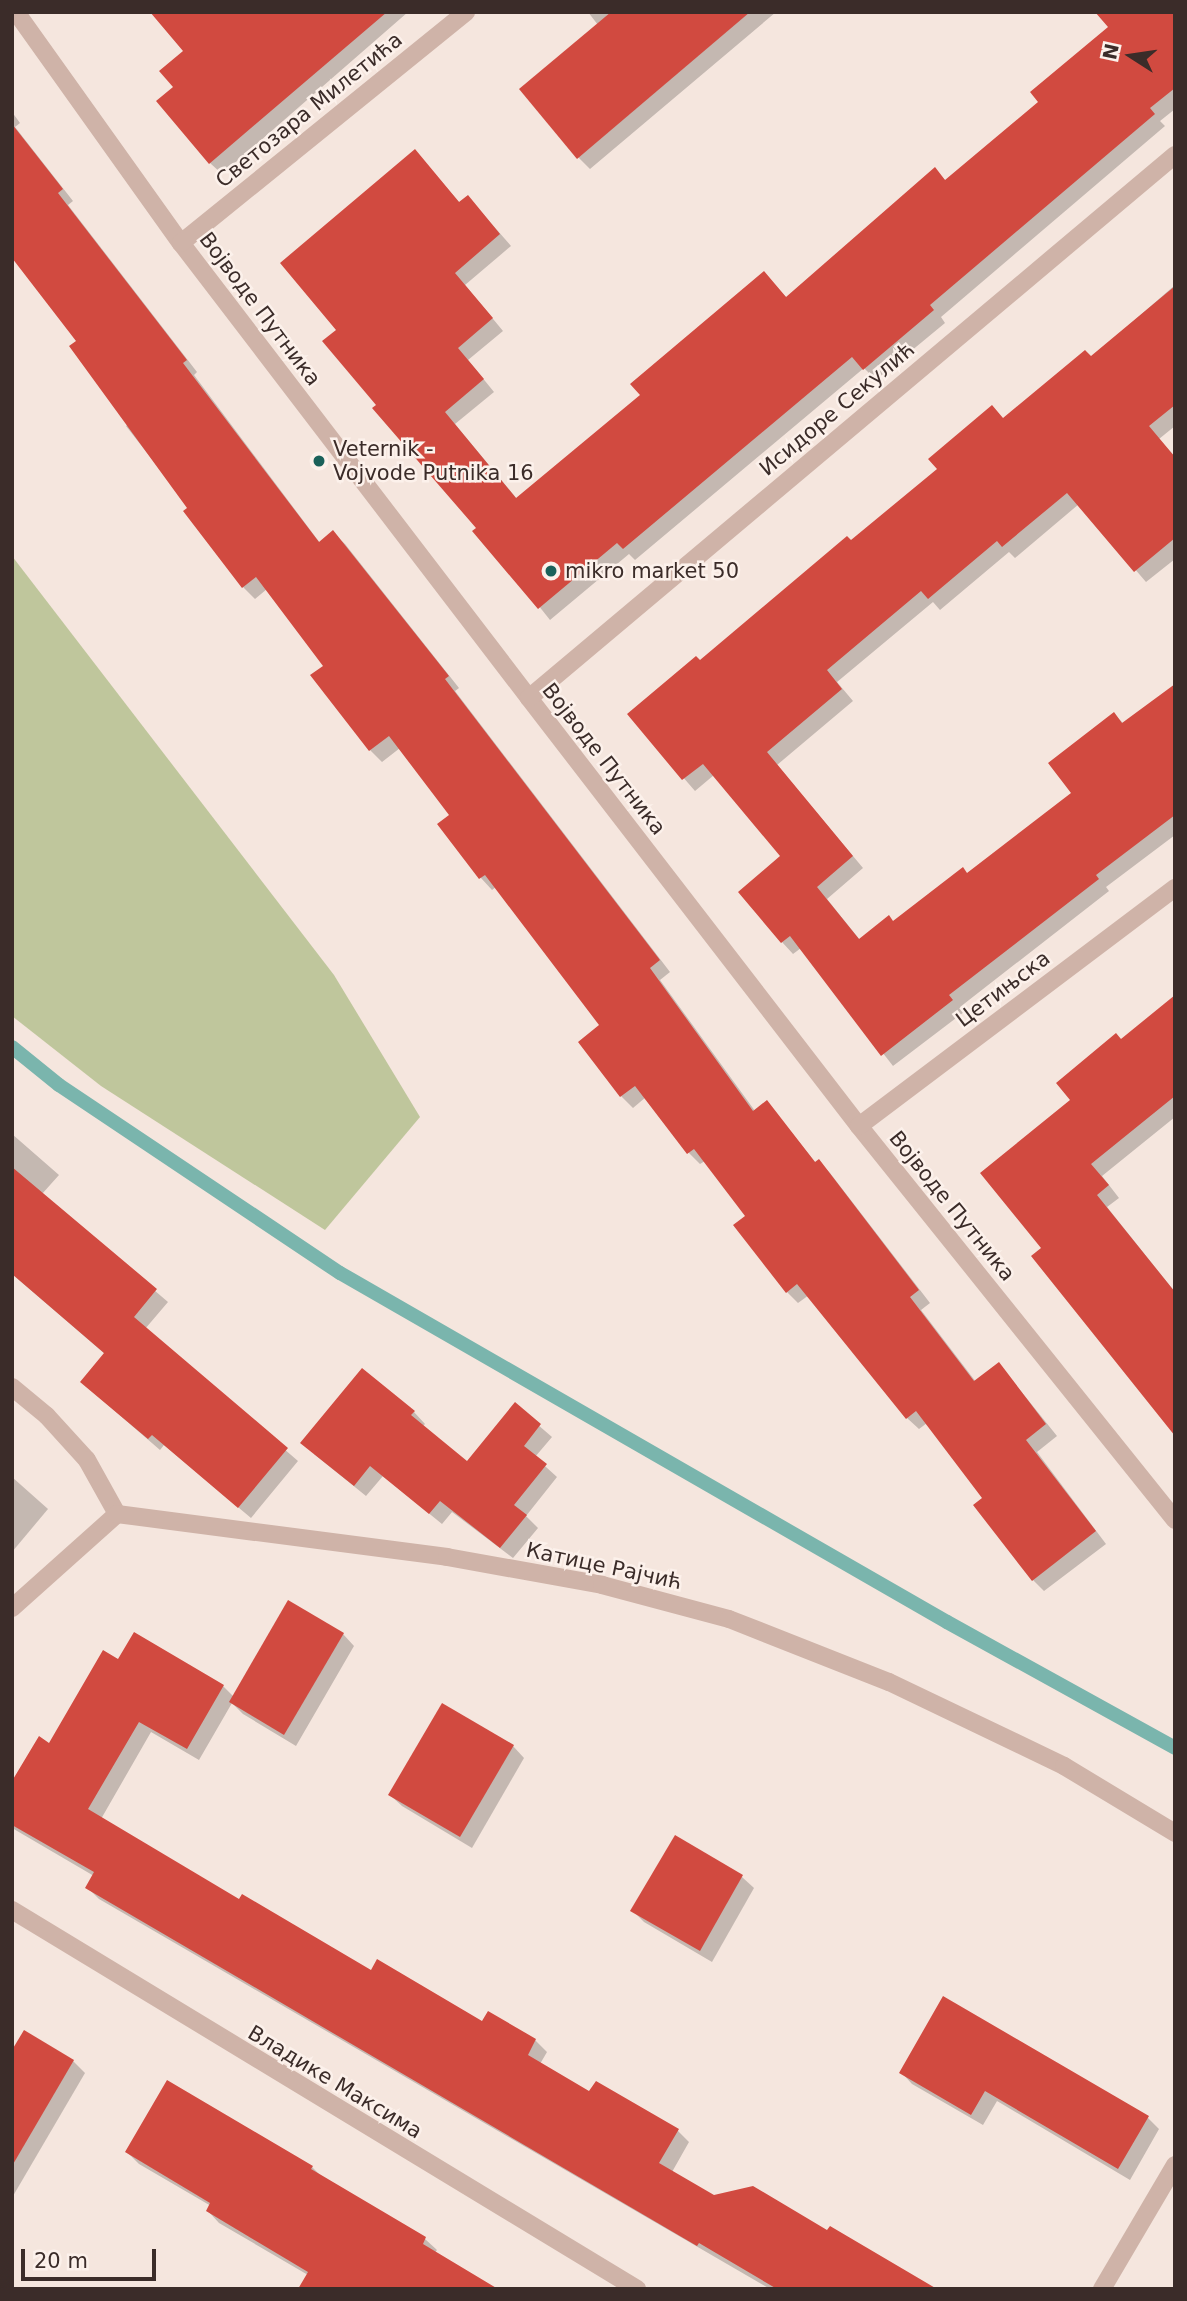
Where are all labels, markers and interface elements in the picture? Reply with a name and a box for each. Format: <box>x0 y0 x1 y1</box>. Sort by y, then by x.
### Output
north arrow <box>1096 21 1166 91</box>
street label: Светозара Милетића <box>211 27 407 193</box>
text: N <box>1098 42 1123 62</box>
street label: Војводе Путника <box>194 227 326 391</box>
street label: Исидоре Секулић <box>754 337 920 481</box>
place label: Veternik - Vojvode Putnika 16 <box>333 436 534 486</box>
marker: Veternik - Vojvode Putnika 16 <box>311 453 327 469</box>
place label: mikro market 50 <box>565 558 739 584</box>
marker: mikro market 50 <box>543 563 559 579</box>
street label: Војводе Путника <box>537 678 671 840</box>
street label: Цетињска <box>951 946 1055 1032</box>
street label: Војводе Путника <box>884 1126 1020 1286</box>
street label: Катице Рајчић <box>524 1537 684 1595</box>
street label: Владике Максима <box>243 2020 427 2144</box>
scale bar <box>24 2234 159 2278</box>
text: 20 m <box>34 2249 88 2273</box>

